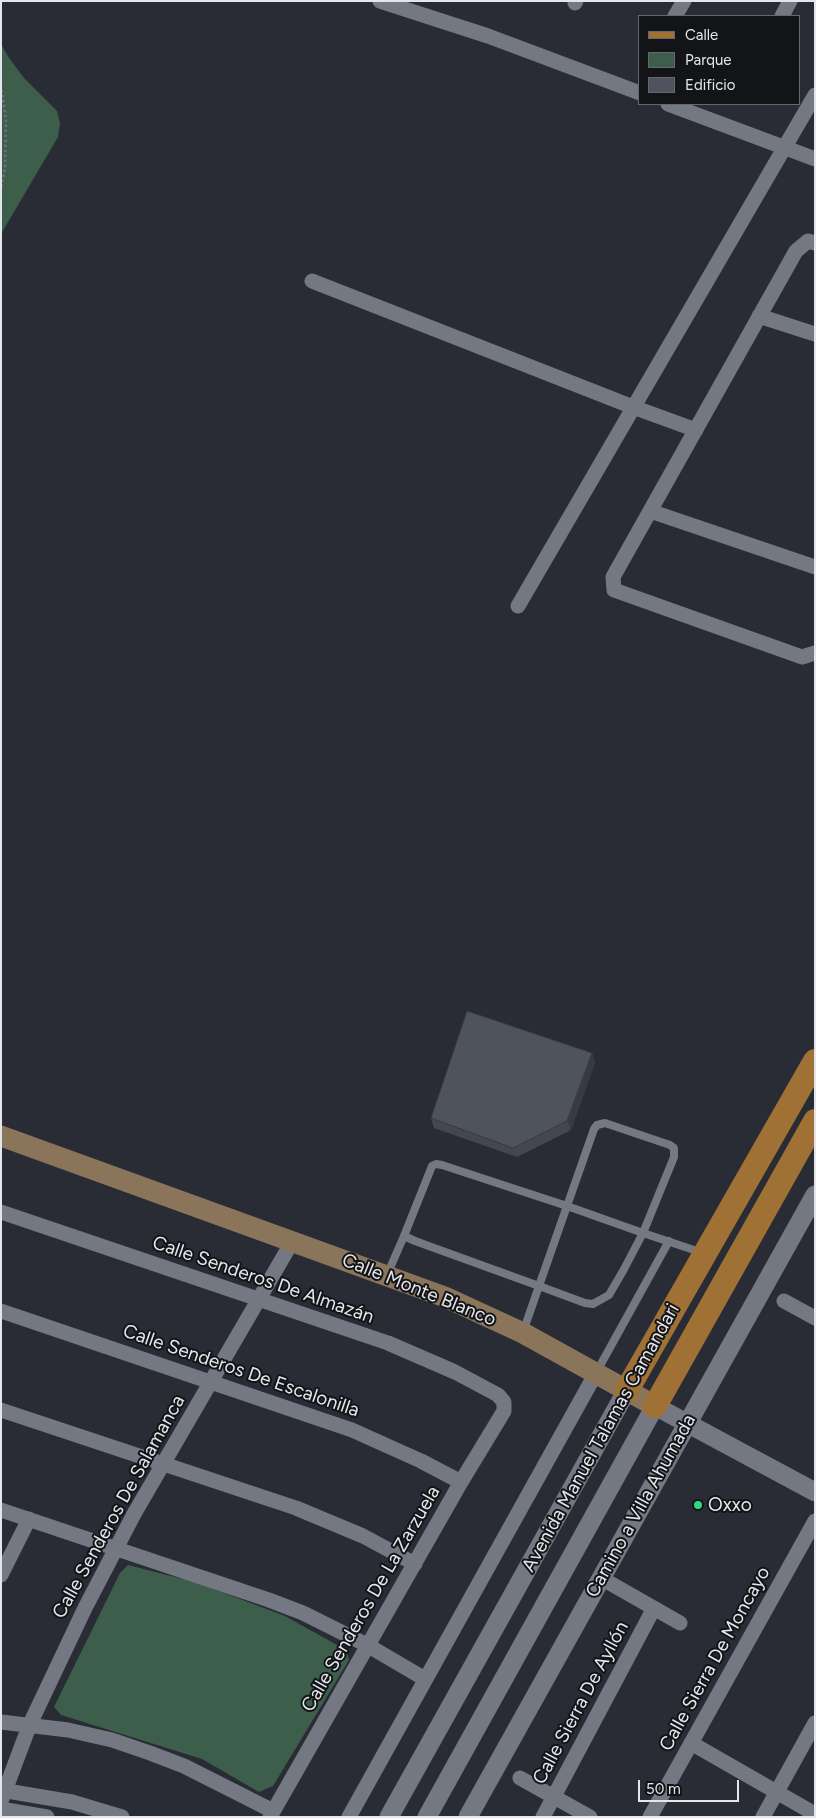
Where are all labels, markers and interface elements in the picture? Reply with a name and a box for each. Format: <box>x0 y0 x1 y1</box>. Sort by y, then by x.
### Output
legend <box>638 15 801 105</box>
text: Calle <box>685 26 718 44</box>
text: Parque <box>685 51 732 69</box>
text: Edificio <box>685 76 735 94</box>
street label: Calle Senderos De Almazán <box>149 1231 377 1329</box>
street label: Calle Monte Blanco <box>339 1249 499 1331</box>
street label: Avenida Manuel Talamas Camandari <box>518 1300 684 1576</box>
street label: Calle Senderos De Escalonilla <box>120 1320 362 1422</box>
street label: Calle Senderos De Salamanca <box>48 1391 190 1623</box>
street label: Camino a Villa Ahumada <box>581 1411 701 1601</box>
street label: Calle Senderos De La Zarzuela <box>297 1482 445 1716</box>
place label: Oxxo <box>708 1494 752 1516</box>
marker: Oxxo <box>692 1499 704 1511</box>
street label: Calle Sierra De Moncayo <box>655 1563 775 1755</box>
street label: Calle Sierra De Ayllón <box>528 1618 634 1788</box>
scale bar <box>641 1770 742 1802</box>
text: 50 m <box>646 1780 681 1798</box>

